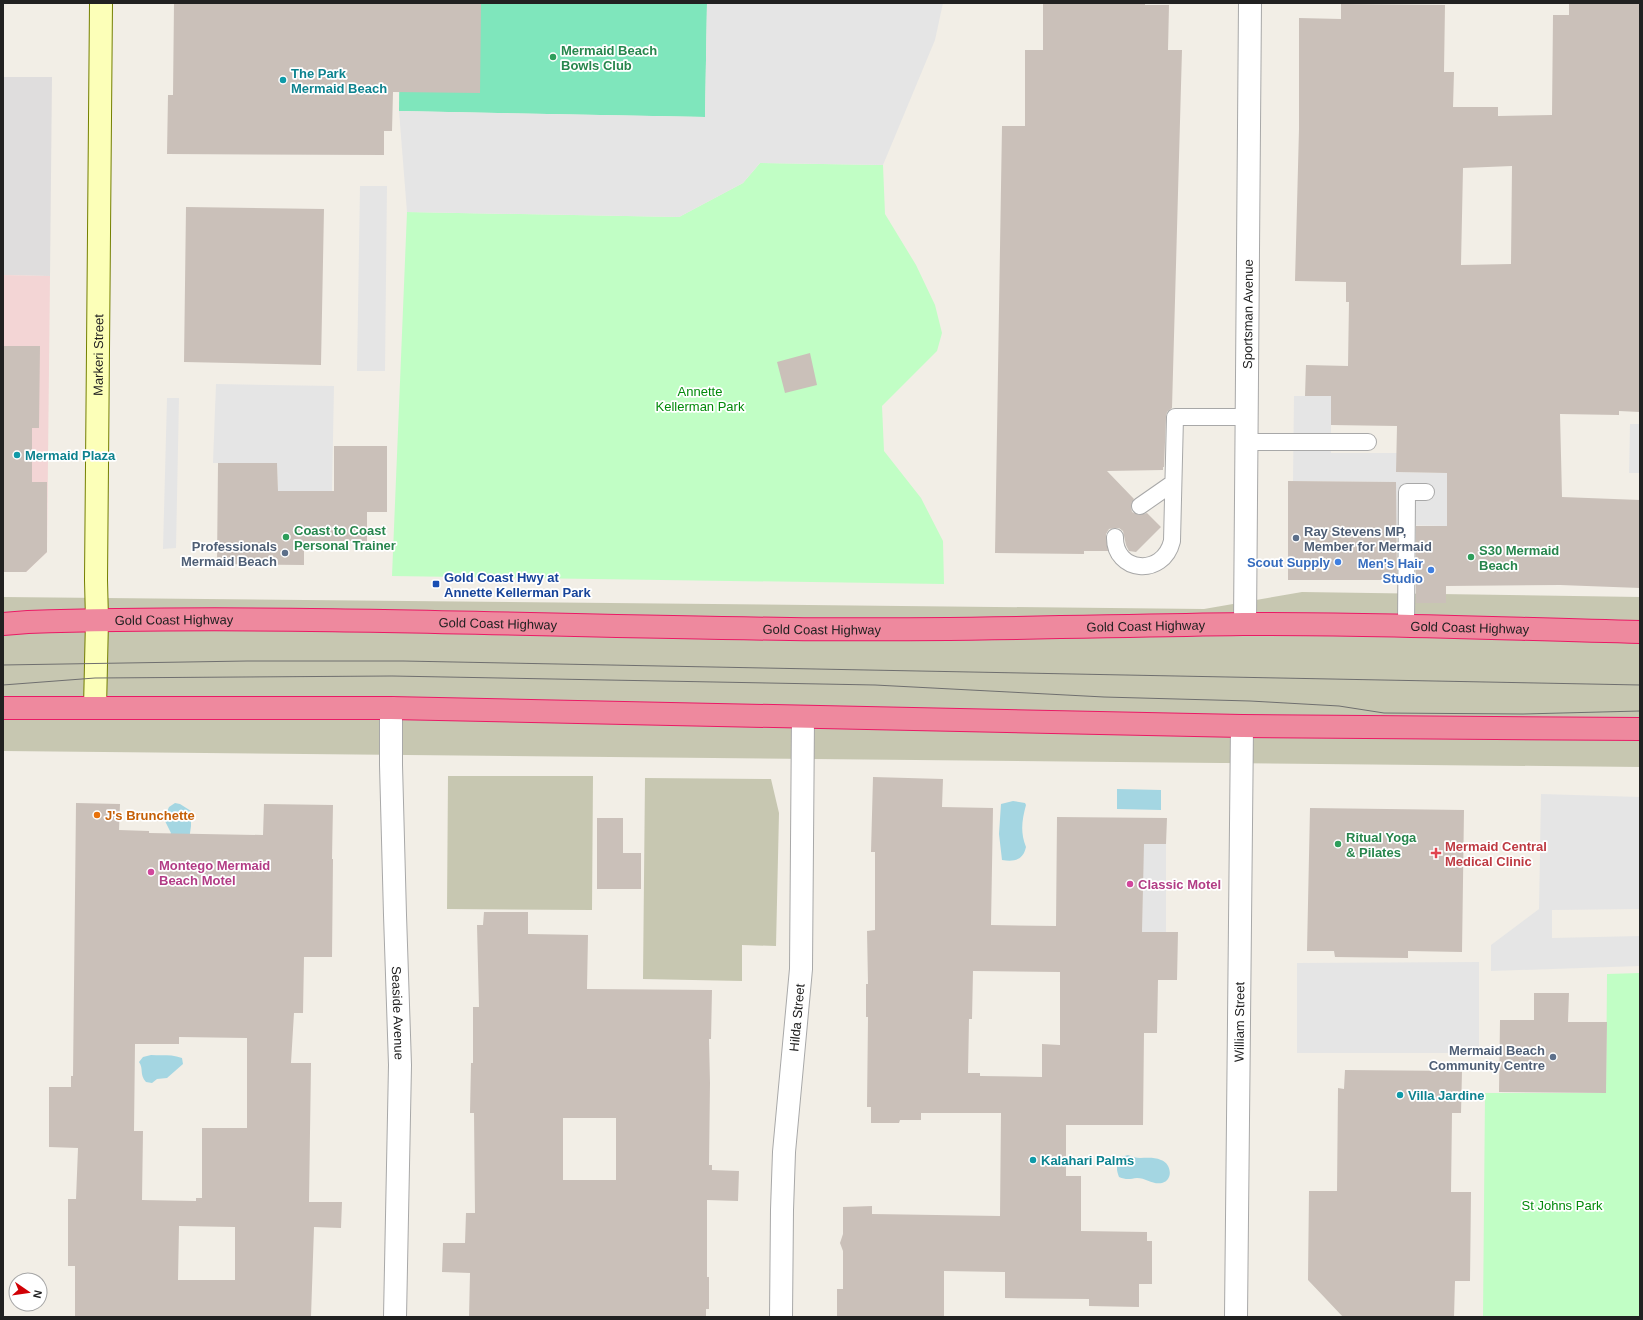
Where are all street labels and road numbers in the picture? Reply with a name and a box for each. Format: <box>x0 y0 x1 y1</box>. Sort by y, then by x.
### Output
street label: Sportsman Avenue <box>1240 259 1256 369</box>
street label: Markeri Street <box>91 314 106 396</box>
street label: Gold Coast Highway <box>115 612 234 628</box>
street label: Gold Coast Highway <box>438 615 558 633</box>
street label: Gold Coast Highway <box>1086 618 1206 635</box>
street label: Gold Coast Highway <box>1410 619 1530 637</box>
street label: Gold Coast Highway <box>762 622 882 637</box>
street label: Seaside Avenue <box>389 966 407 1060</box>
street label: William Street <box>1232 981 1247 1062</box>
street label: Hilda Street <box>786 983 808 1052</box>

